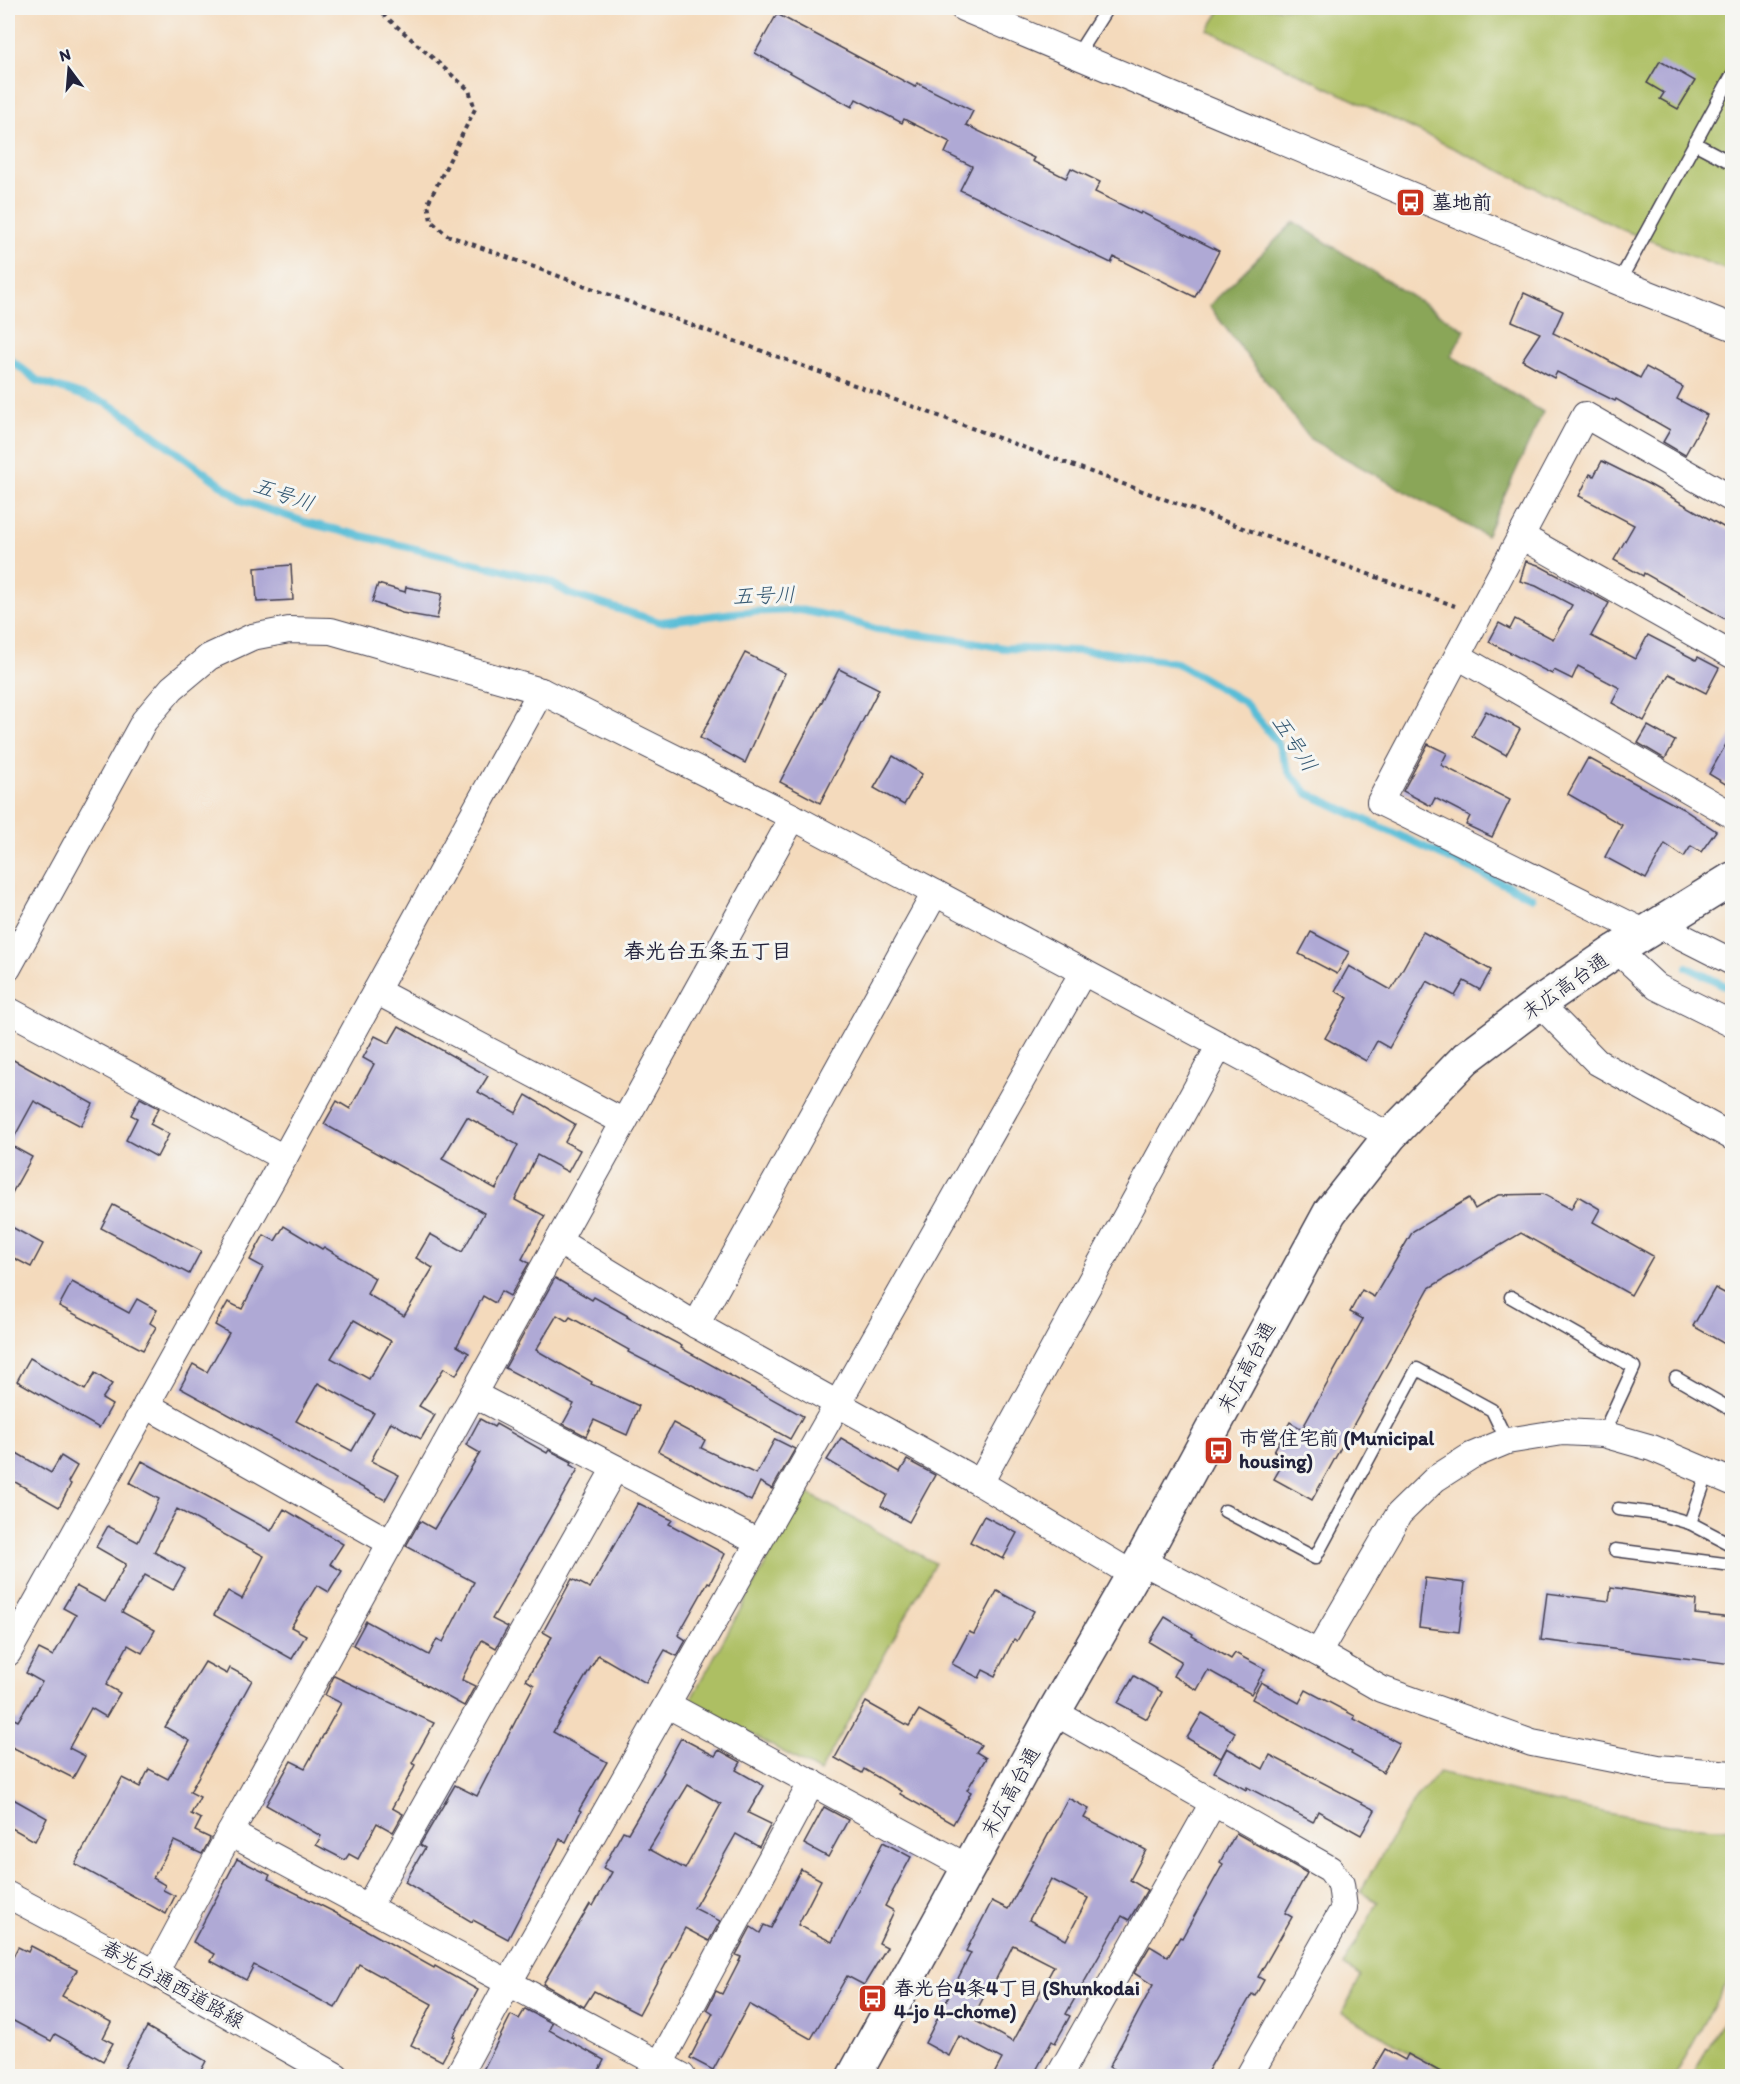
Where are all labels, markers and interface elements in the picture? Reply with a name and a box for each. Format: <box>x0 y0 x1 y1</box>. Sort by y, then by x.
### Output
north arrow <box>39 39 99 99</box>
text: N <box>57 44 73 66</box>
bus stop icon: 墓地前 <box>1395 186 1427 218</box>
place label: 墓地前 <box>1432 190 1492 214</box>
water label: 五号川 <box>250 472 318 516</box>
water label: 五号川 <box>732 581 796 609</box>
water label: 五号川 <box>1267 710 1323 776</box>
district label: 春光台五条五丁目 <box>624 938 792 963</box>
street label: 末広高台通 <box>1517 947 1613 1025</box>
street label: 末広高台通 <box>1212 1317 1280 1417</box>
place label: 市営住宅前 (Municipal housing) <box>1239 1426 1434 1474</box>
bus stop icon: 市営住宅前 (Municipal housing) <box>1202 1434 1234 1466</box>
street label: 末広高台通 <box>975 1742 1045 1842</box>
street label: 春光台通西道路線 <box>97 1935 249 2033</box>
place label: 春光台4条4丁目 (Shunkodai 4-jo 4-chome) <box>894 1976 1140 2024</box>
bus stop icon: 春光台4条4丁目 (Shunkodai 4-jo 4-chome) <box>857 1983 889 2015</box>

